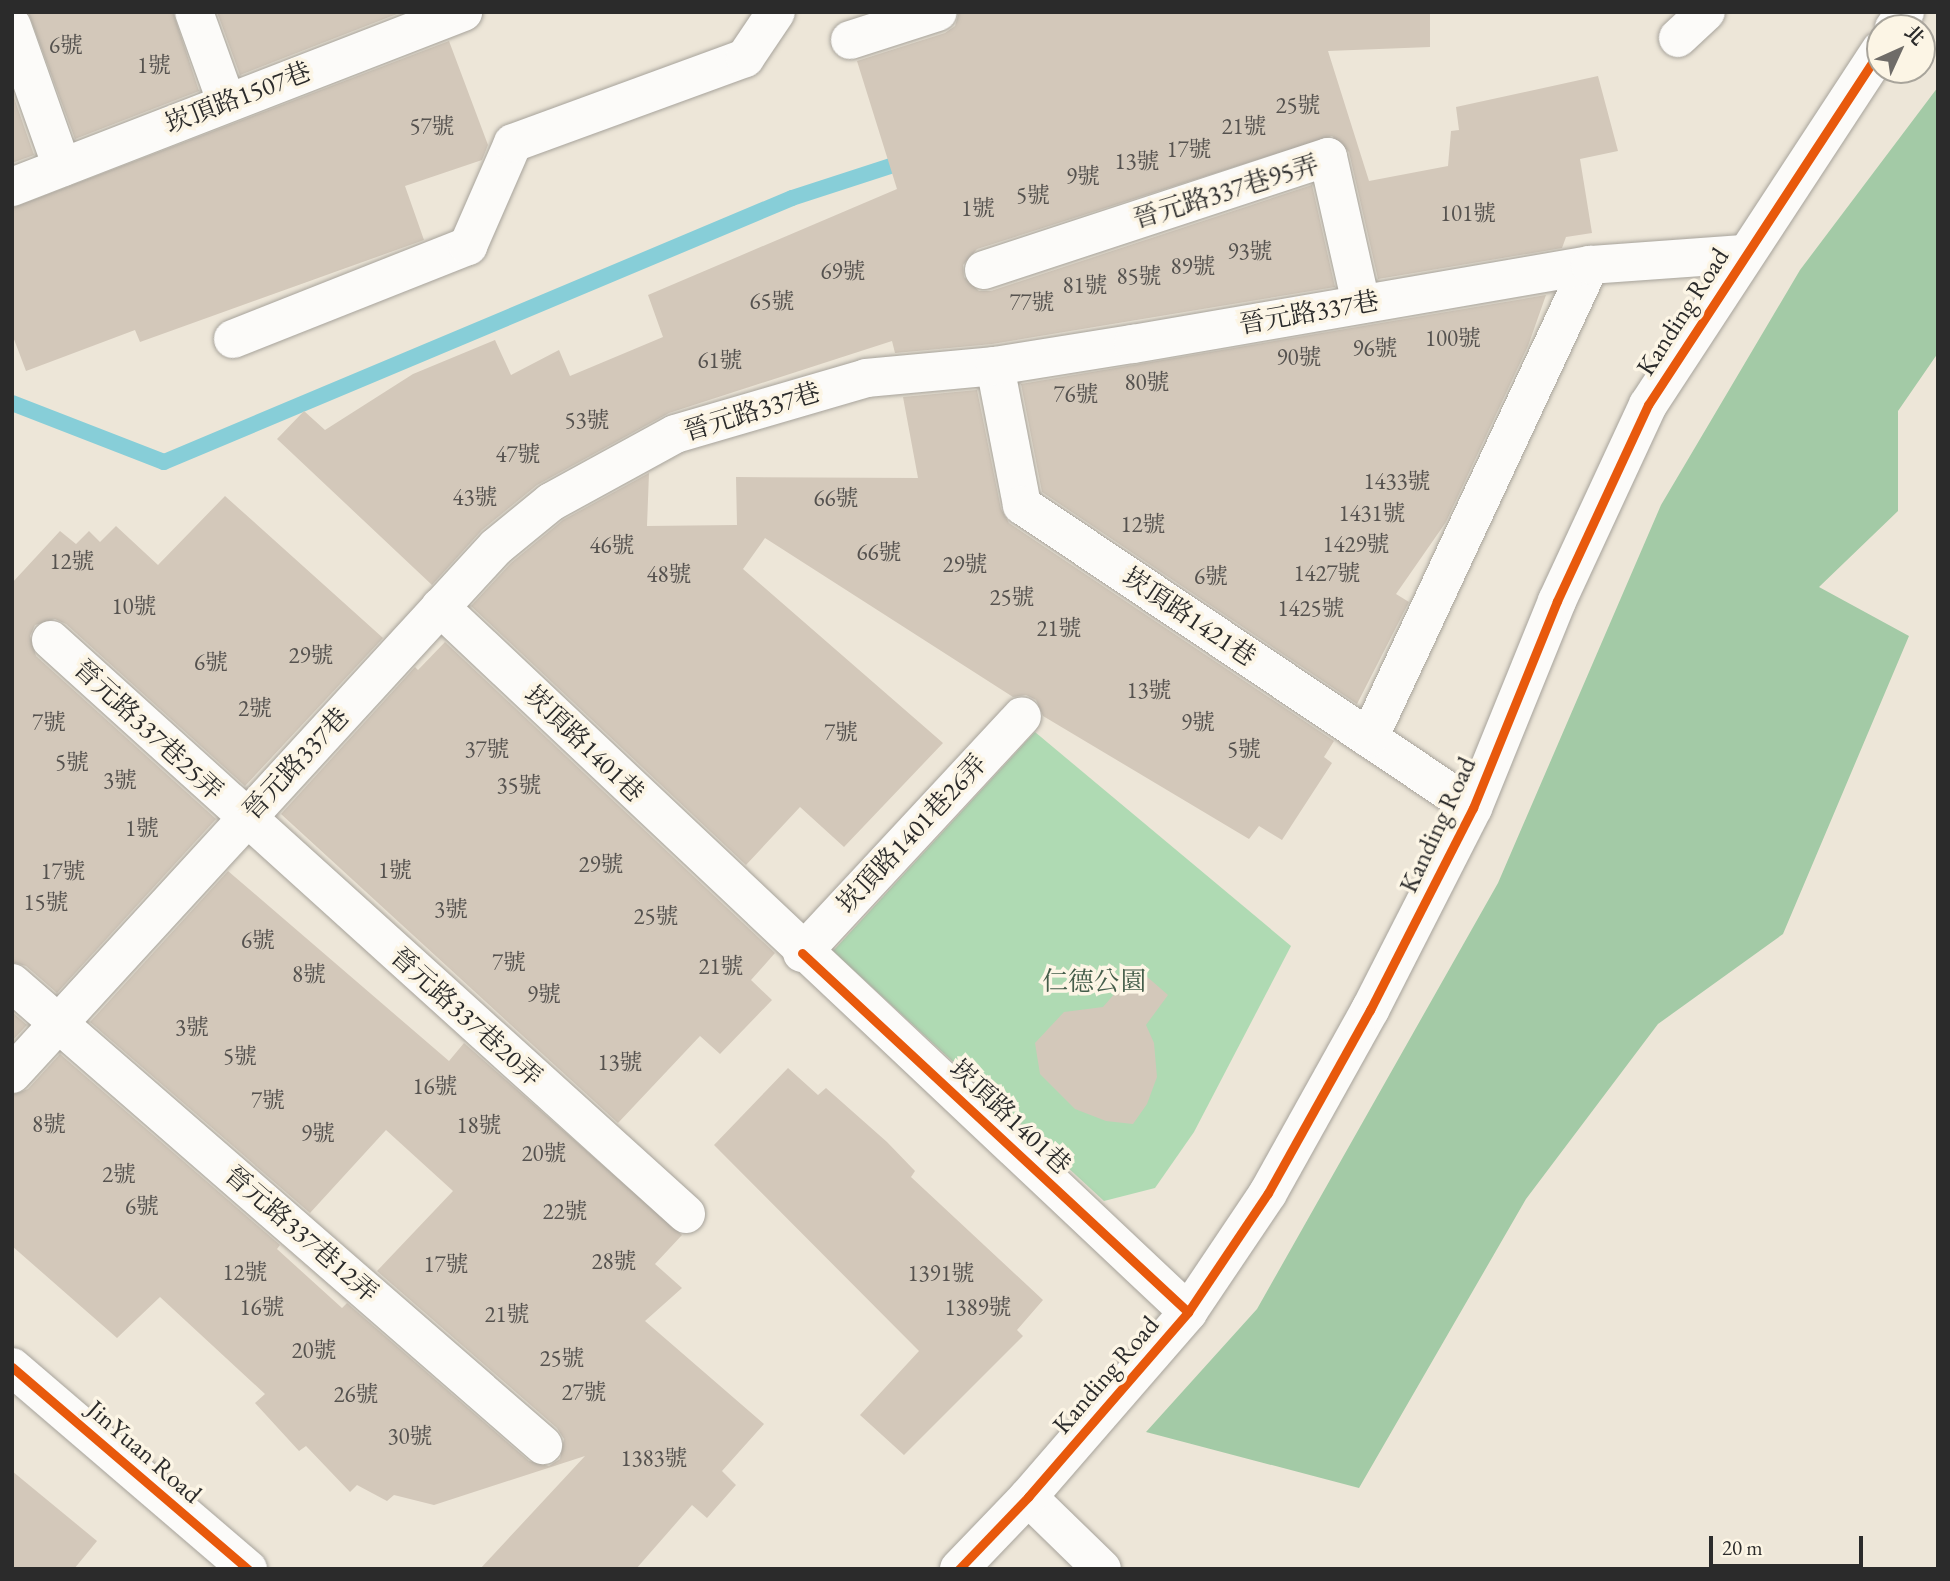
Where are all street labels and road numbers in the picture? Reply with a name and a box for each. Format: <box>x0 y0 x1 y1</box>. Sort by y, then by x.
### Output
street label: 崁頂路1507巷 <box>161 56 315 140</box>
street label: 晉元路337巷95弄 <box>1129 149 1323 235</box>
street label: Kanding Road <box>1630 242 1736 382</box>
street label: 晉元路337巷 <box>1237 285 1381 341</box>
street label: 晉元路337巷 <box>680 376 824 448</box>
street label: 崁頂路1421巷 <box>1116 561 1262 673</box>
street label: 晉元路337巷25弄 <box>67 653 229 807</box>
street label: 崁頂路1401巷 <box>518 679 650 809</box>
street label: 晉元路337巷 <box>236 702 356 826</box>
street label: 崁頂路1401巷26弄 <box>831 748 993 920</box>
street label: Kanding Road <box>1393 752 1483 898</box>
street label: 晉元路337巷20弄 <box>384 941 548 1093</box>
street label: 崁頂路1401巷 <box>943 1053 1077 1181</box>
street label: 晉元路337巷12弄 <box>218 1159 384 1309</box>
street label: Kanding Road <box>1046 1310 1166 1440</box>
street label: JinYuan Road <box>80 1394 208 1510</box>

